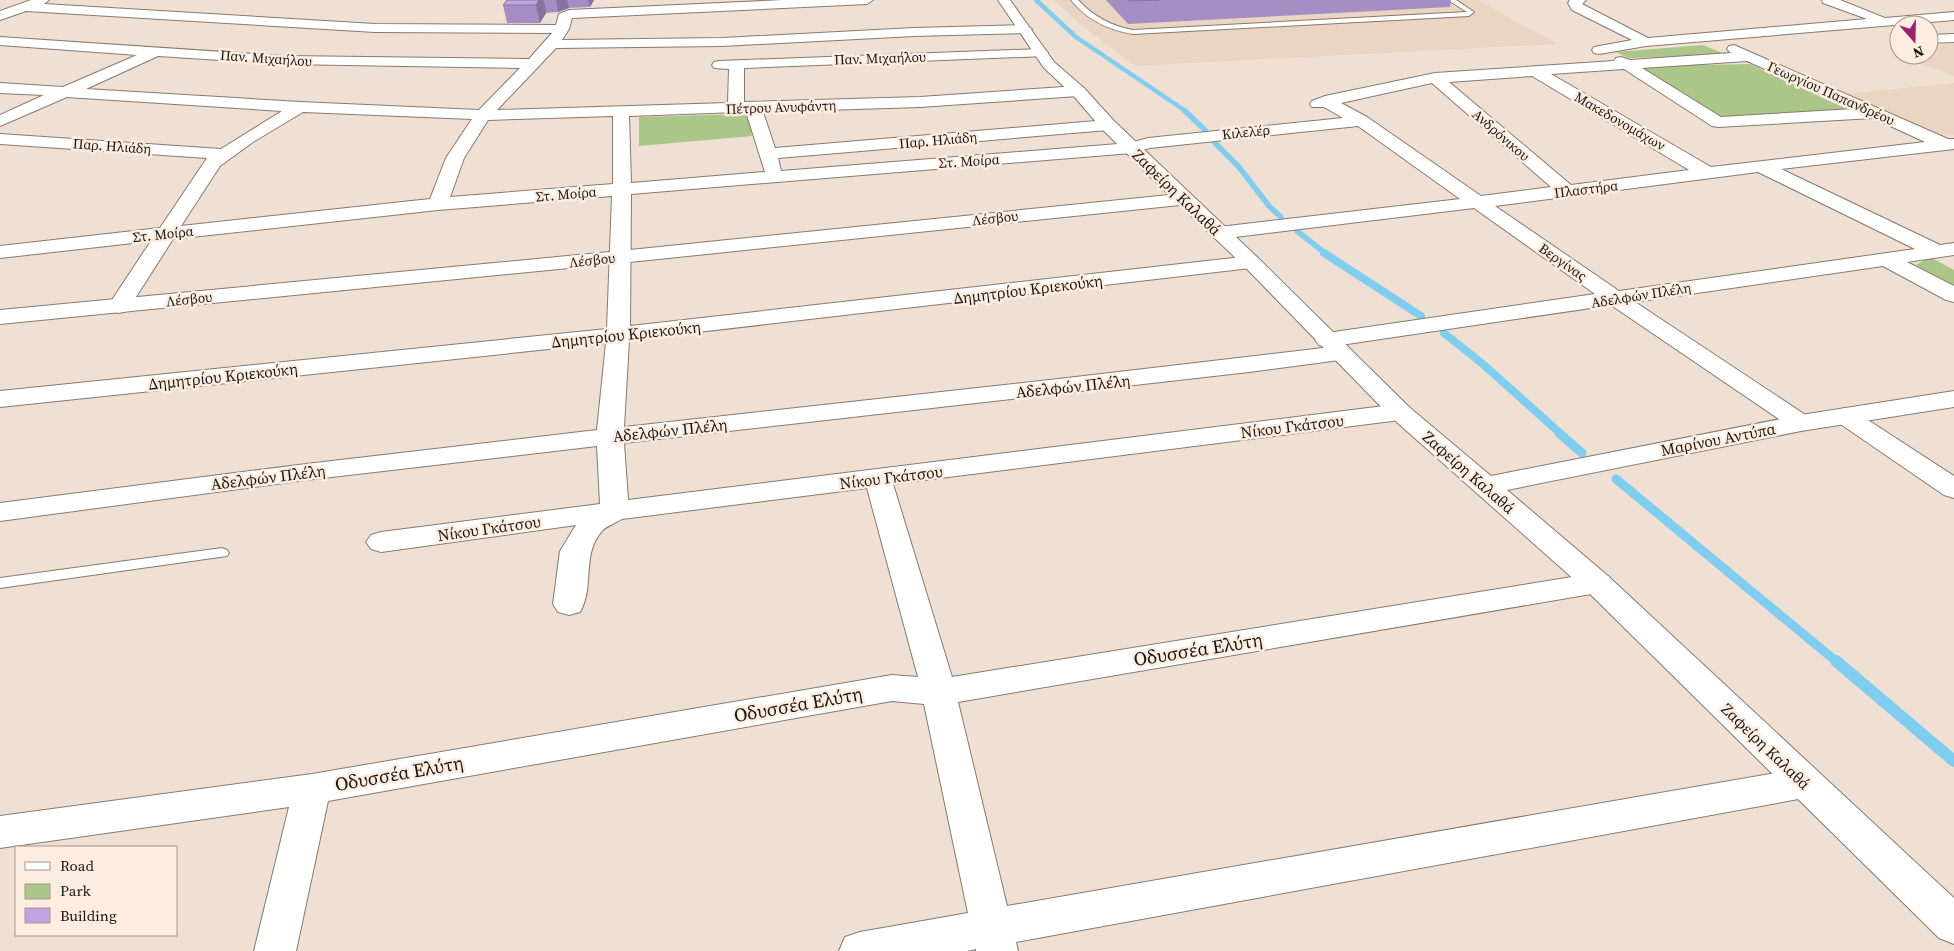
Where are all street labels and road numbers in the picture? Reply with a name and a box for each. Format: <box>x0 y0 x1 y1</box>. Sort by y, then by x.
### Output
street label: Παν. Μιχαήλου <box>219 45 313 71</box>
street label: Παν. Μιχαήλου <box>834 46 926 70</box>
street label: Γεωργίου Παπανδρέου <box>1764 56 1898 130</box>
street label: Μακεδονομάχων <box>1571 87 1669 155</box>
street label: Πέτρου Ανυφάντη <box>725 95 837 119</box>
street label: Ανδρόνικου <box>1468 104 1534 166</box>
street label: Κιλελέρ <box>1221 120 1271 144</box>
street label: Παρ. Ηλιάδη <box>898 127 978 153</box>
street label: Παρ. Ηλιάδη <box>72 133 152 159</box>
street label: Ζαφείρη Καλαθά <box>1128 144 1226 240</box>
street label: Στ. Μοίρα <box>938 149 1000 173</box>
street label: Πλαστήρα <box>1553 175 1619 203</box>
street label: Στ. Μοίρα <box>535 181 597 207</box>
street label: Λέσβου <box>971 206 1019 230</box>
street label: Στ. Μοίρα <box>132 221 195 247</box>
street label: Βεργίνας <box>1535 238 1591 286</box>
street label: Λέσβου <box>568 248 616 272</box>
street label: Δημητρίου Κριεκούκη <box>952 269 1104 309</box>
street label: Αδελφών Πλέλη <box>1590 277 1692 313</box>
street label: Λέσβου <box>165 287 213 311</box>
street label: Δημητρίου Κριεκούκη <box>550 315 702 353</box>
street label: Δημητρίου Κριεκούκη <box>147 357 299 395</box>
street label: Αδελφών Πλέλη <box>1015 369 1131 403</box>
street label: Νίκου Γκάτσου <box>1239 409 1345 443</box>
street label: Αδελφών Πλέλη <box>612 413 728 447</box>
street label: Μαρίνου Αντύπα <box>1659 417 1777 461</box>
street label: Ζαφείρη Καλαθά <box>1418 426 1520 518</box>
street label: Αδελφών Πλέλη <box>210 459 326 495</box>
street label: Νίκου Γκάτσου <box>838 460 944 494</box>
street label: Νίκου Γκάτσου <box>436 510 542 546</box>
street label: Οδυσσέα Ελύτη <box>1132 626 1264 672</box>
street label: Οδυσσέα Ελύτη <box>732 680 864 728</box>
street label: Ζαφείρη Καλαθά <box>1717 698 1815 794</box>
street label: Οδυσσέα Ελύτη <box>333 749 465 797</box>

